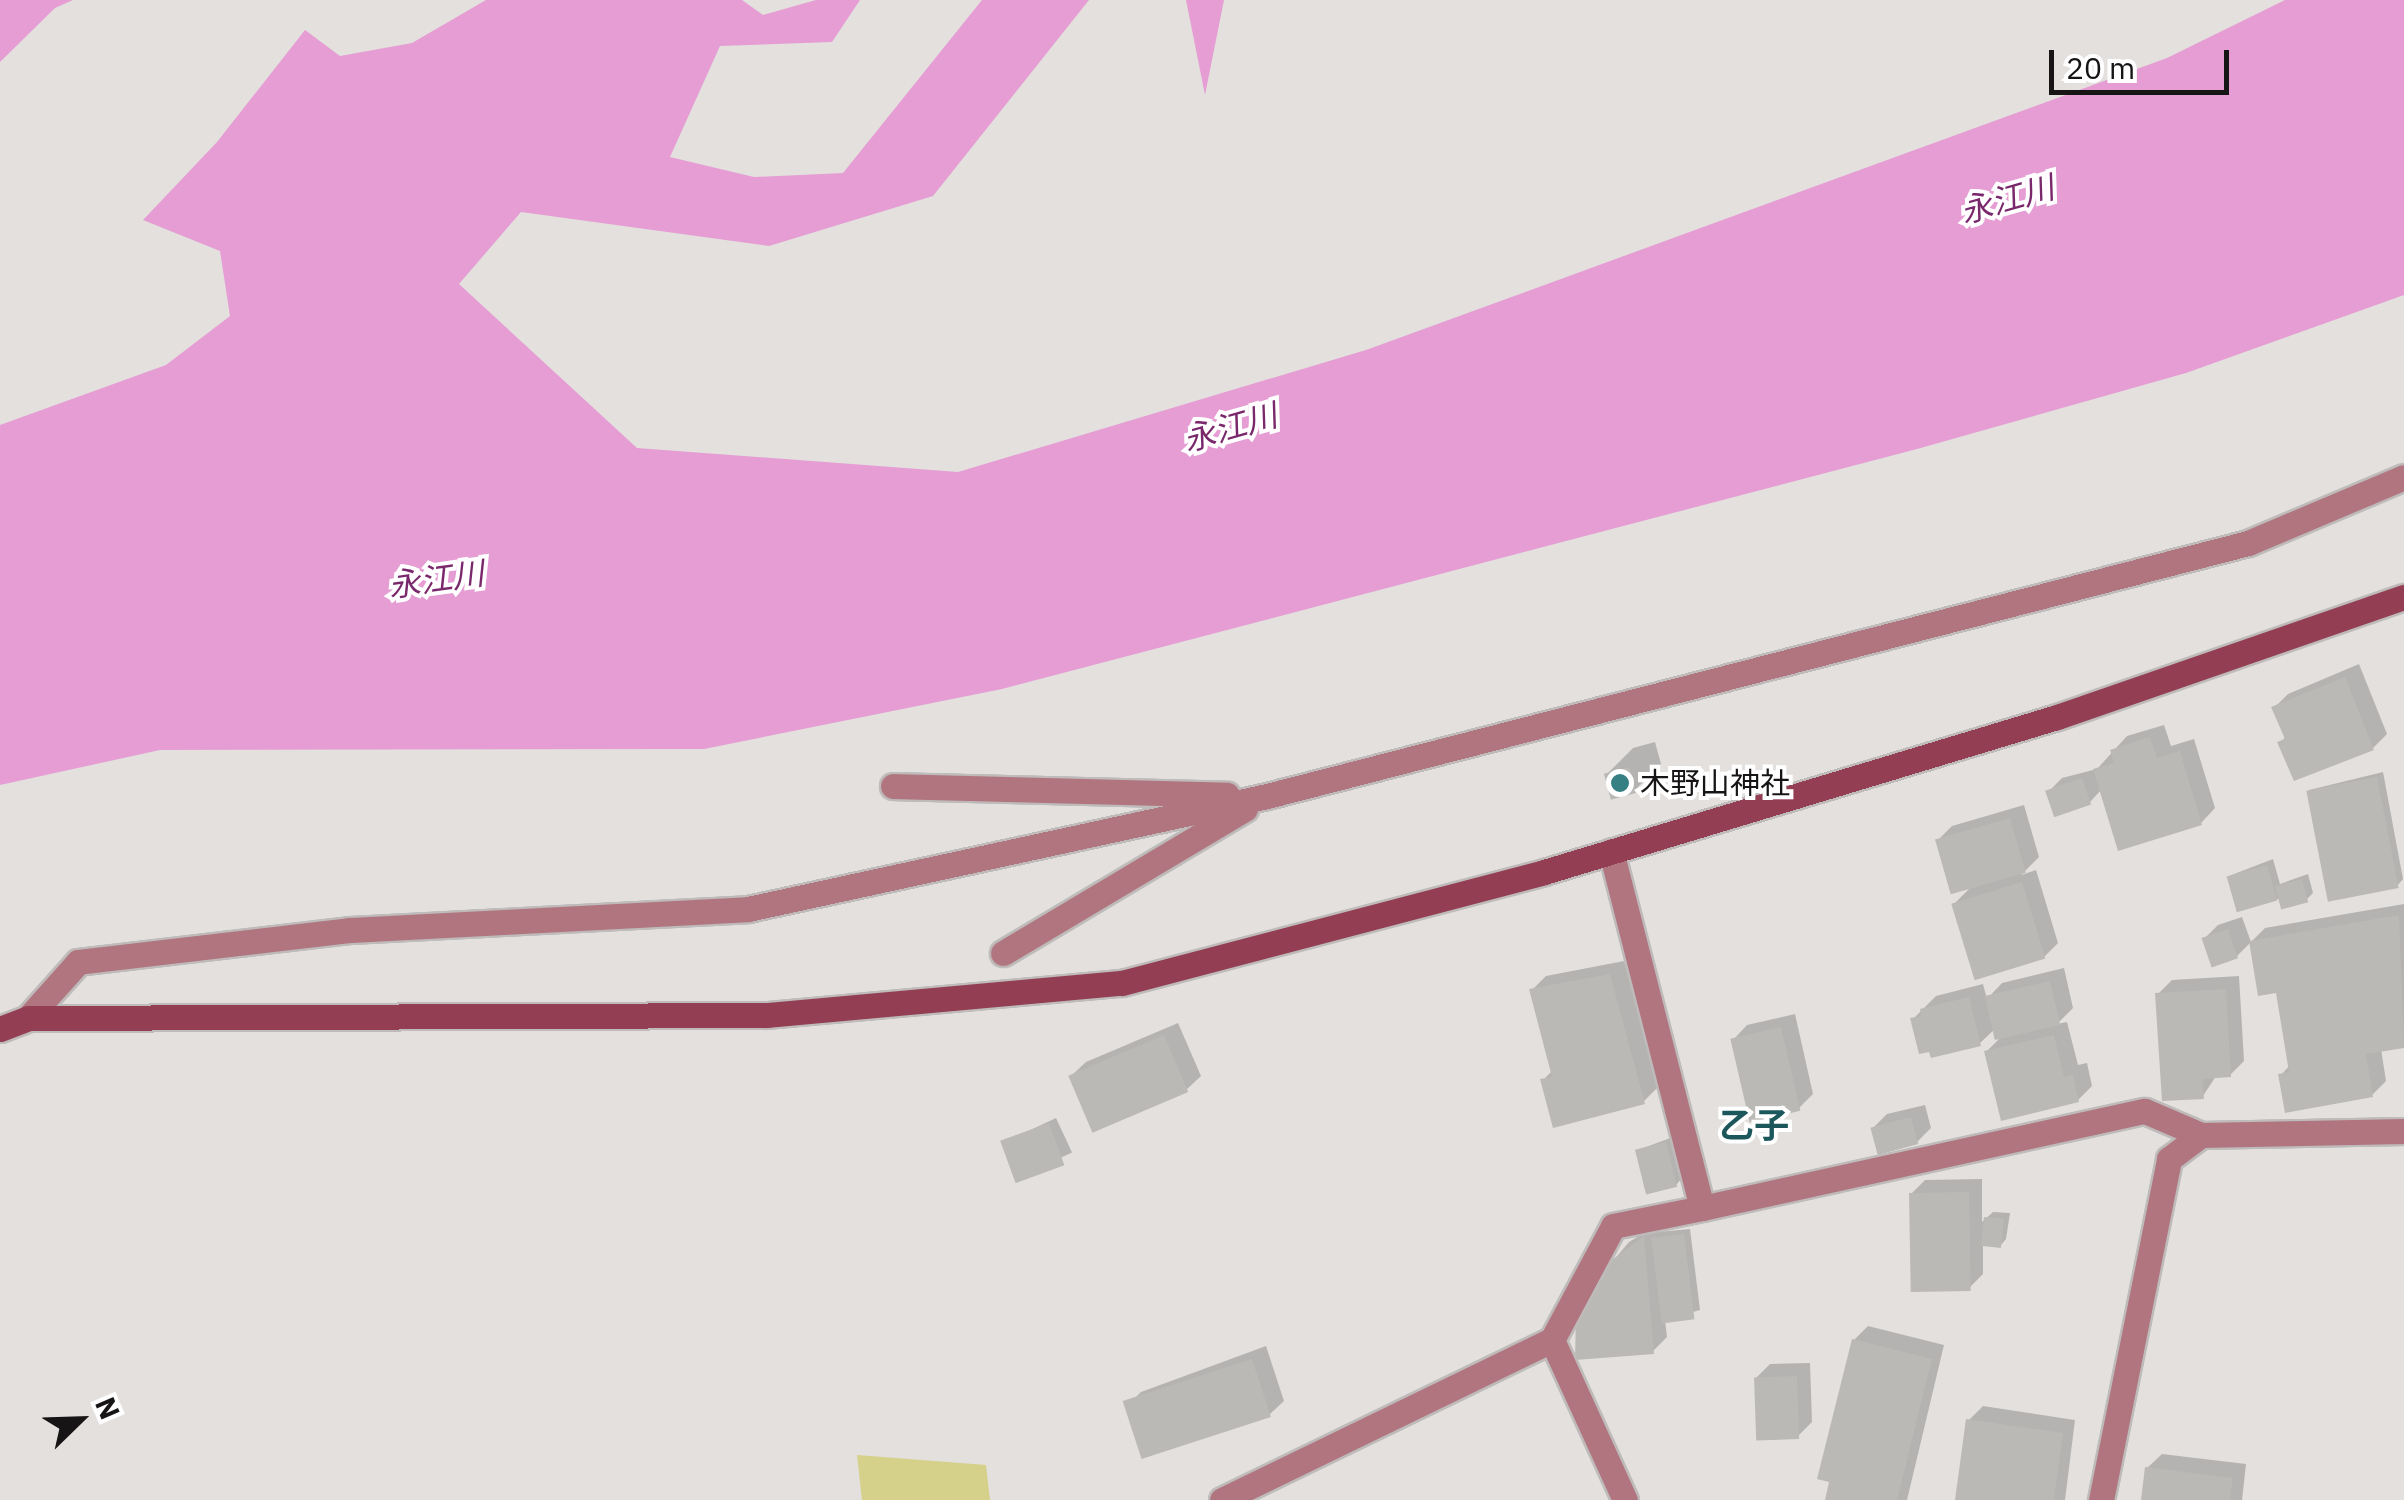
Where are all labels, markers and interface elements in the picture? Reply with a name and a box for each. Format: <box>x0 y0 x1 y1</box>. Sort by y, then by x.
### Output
scale bar <box>2054 30 2234 92</box>
text: 20 m <box>2066 48 2135 87</box>
water label: 永江川 <box>1956 167 2058 231</box>
water label: 永江川 <box>1179 395 1281 459</box>
water label: 永江川 <box>386 553 486 605</box>
place label: 木野山神社 <box>1640 765 1790 801</box>
marker: 木野山神社 <box>1609 772 1631 794</box>
district label: 乙子 <box>1719 1104 1789 1146</box>
north arrow <box>30 1370 130 1470</box>
text: N <box>87 1392 129 1425</box>

